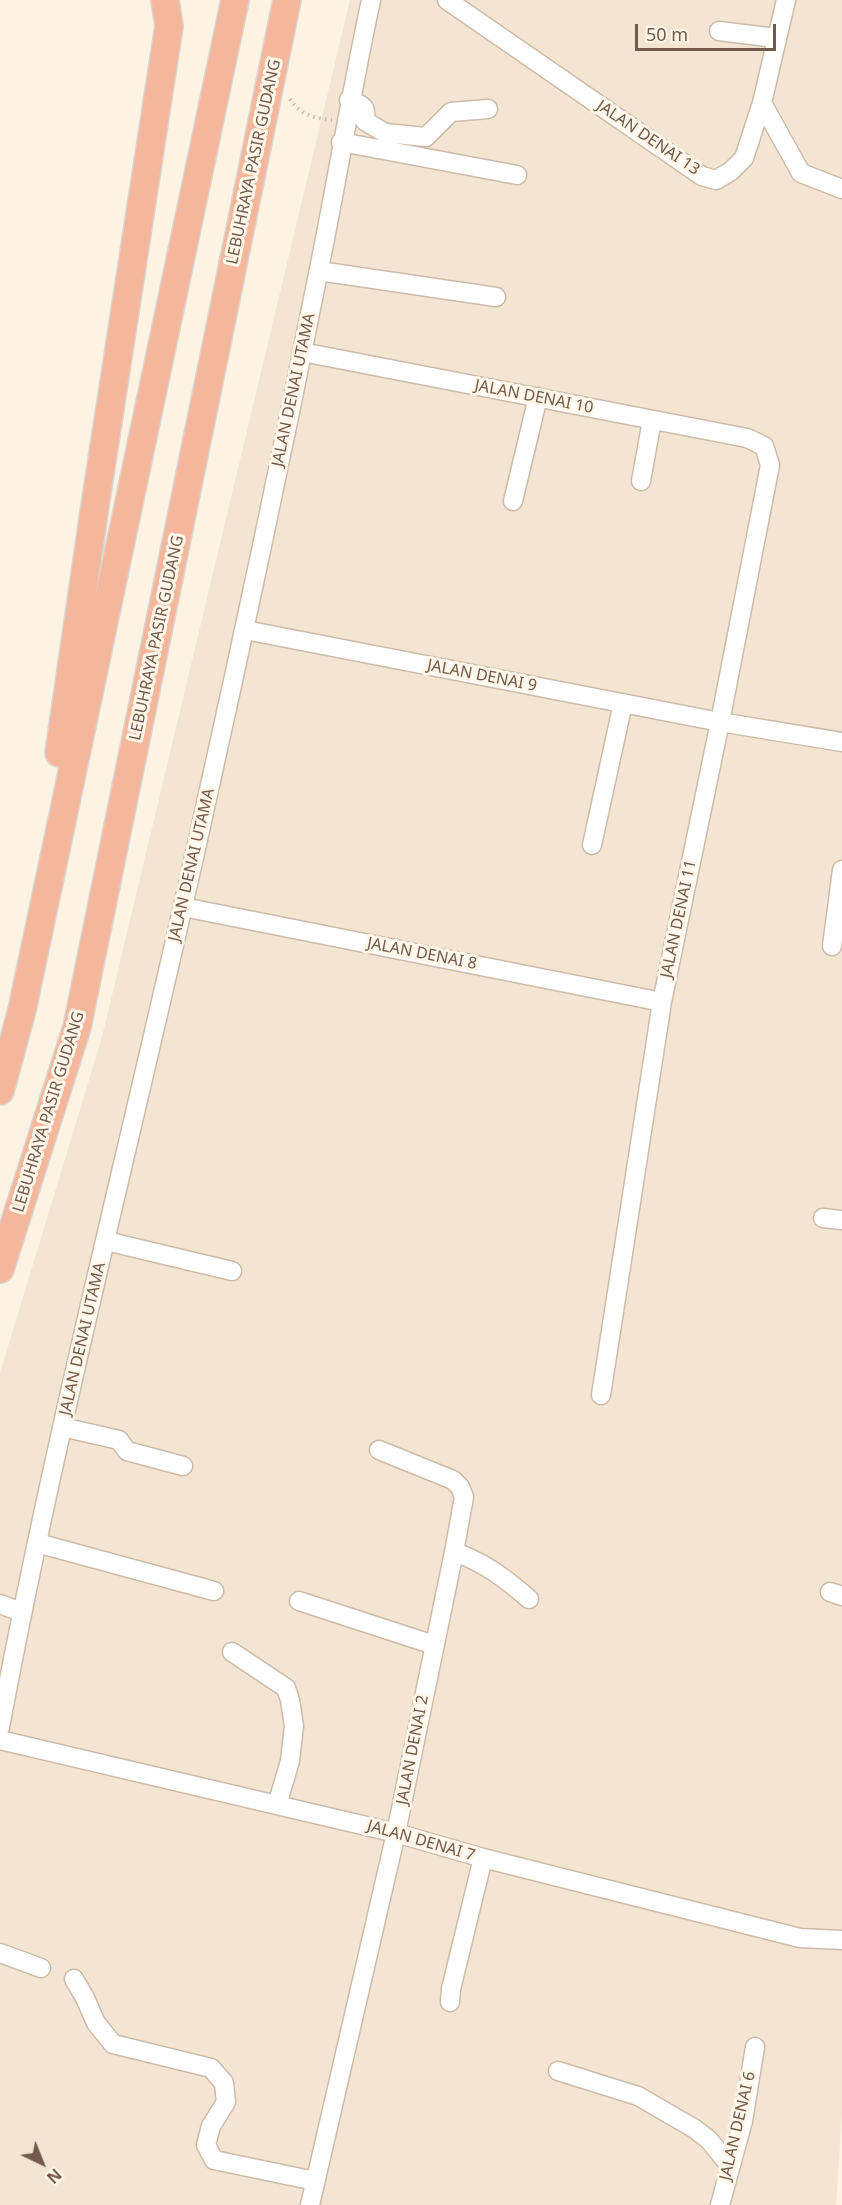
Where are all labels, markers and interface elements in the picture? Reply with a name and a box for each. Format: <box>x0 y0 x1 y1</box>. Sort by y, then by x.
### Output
scale bar <box>638 12 779 50</box>
text: 50 m <box>646 22 688 46</box>
street label: LEBUHRAYA PASIR GUDANG <box>223 58 285 266</box>
street label: JALAN DENAI 13 <box>593 96 703 180</box>
street label: JALAN DENAI UTAMA <box>268 311 320 469</box>
street label: JALAN DENAI 10 <box>473 376 595 418</box>
street label: LEBUHRAYA PASIR GUDANG <box>126 534 188 742</box>
street label: JALAN DENAI 9 <box>426 656 538 696</box>
street label: JALAN DENAI UTAMA <box>165 787 219 943</box>
street label: JALAN DENAI 11 <box>657 858 701 980</box>
street label: JALAN DENAI 8 <box>366 934 478 974</box>
street label: LEBUHRAYA PASIR GUDANG <box>9 1009 89 1215</box>
street label: JALAN DENAI UTAMA <box>56 1261 110 1417</box>
street label: JALAN DENAI 2 <box>393 1694 433 1806</box>
street label: JALAN DENAI 7 <box>365 1816 477 1866</box>
street label: JALAN DENAI 6 <box>716 2070 760 2182</box>
north arrow <box>12 2133 72 2193</box>
text: N <box>42 2164 67 2189</box>

